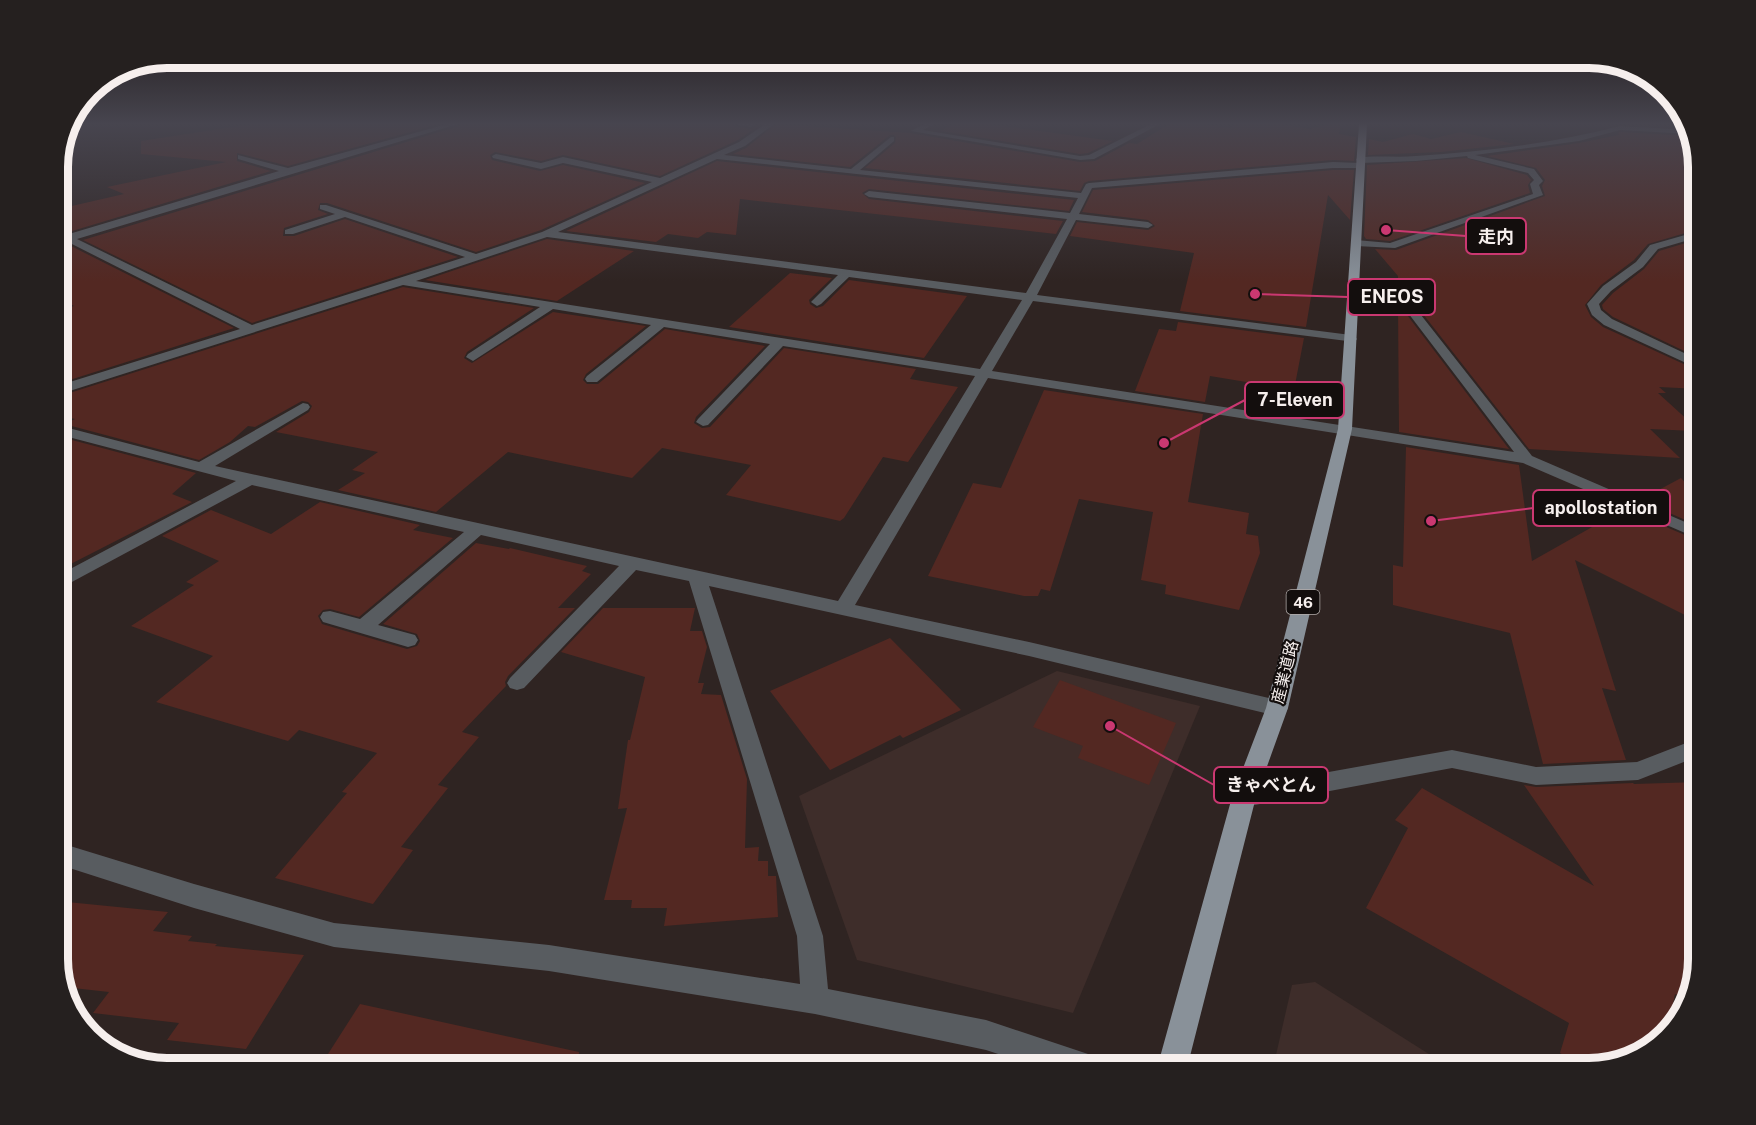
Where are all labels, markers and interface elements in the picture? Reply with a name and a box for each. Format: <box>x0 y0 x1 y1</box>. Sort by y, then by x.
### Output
callout: 走内 <box>1466 218 1526 254</box>
text: 走内 <box>1478 226 1514 247</box>
callout: ENEOS <box>1348 279 1435 315</box>
text: ENEOS <box>1360 286 1424 307</box>
callout: 7-Eleven <box>1245 382 1344 418</box>
text: 7-Eleven <box>1257 389 1333 410</box>
callout: apollostation <box>1533 490 1670 526</box>
text: apollostation <box>1545 497 1657 518</box>
road number: 46 <box>1286 590 1320 614</box>
street label: 産業道路 <box>1268 639 1302 705</box>
callout: きゃべとん <box>1214 767 1328 803</box>
text: きゃべとん <box>1226 774 1316 795</box>

